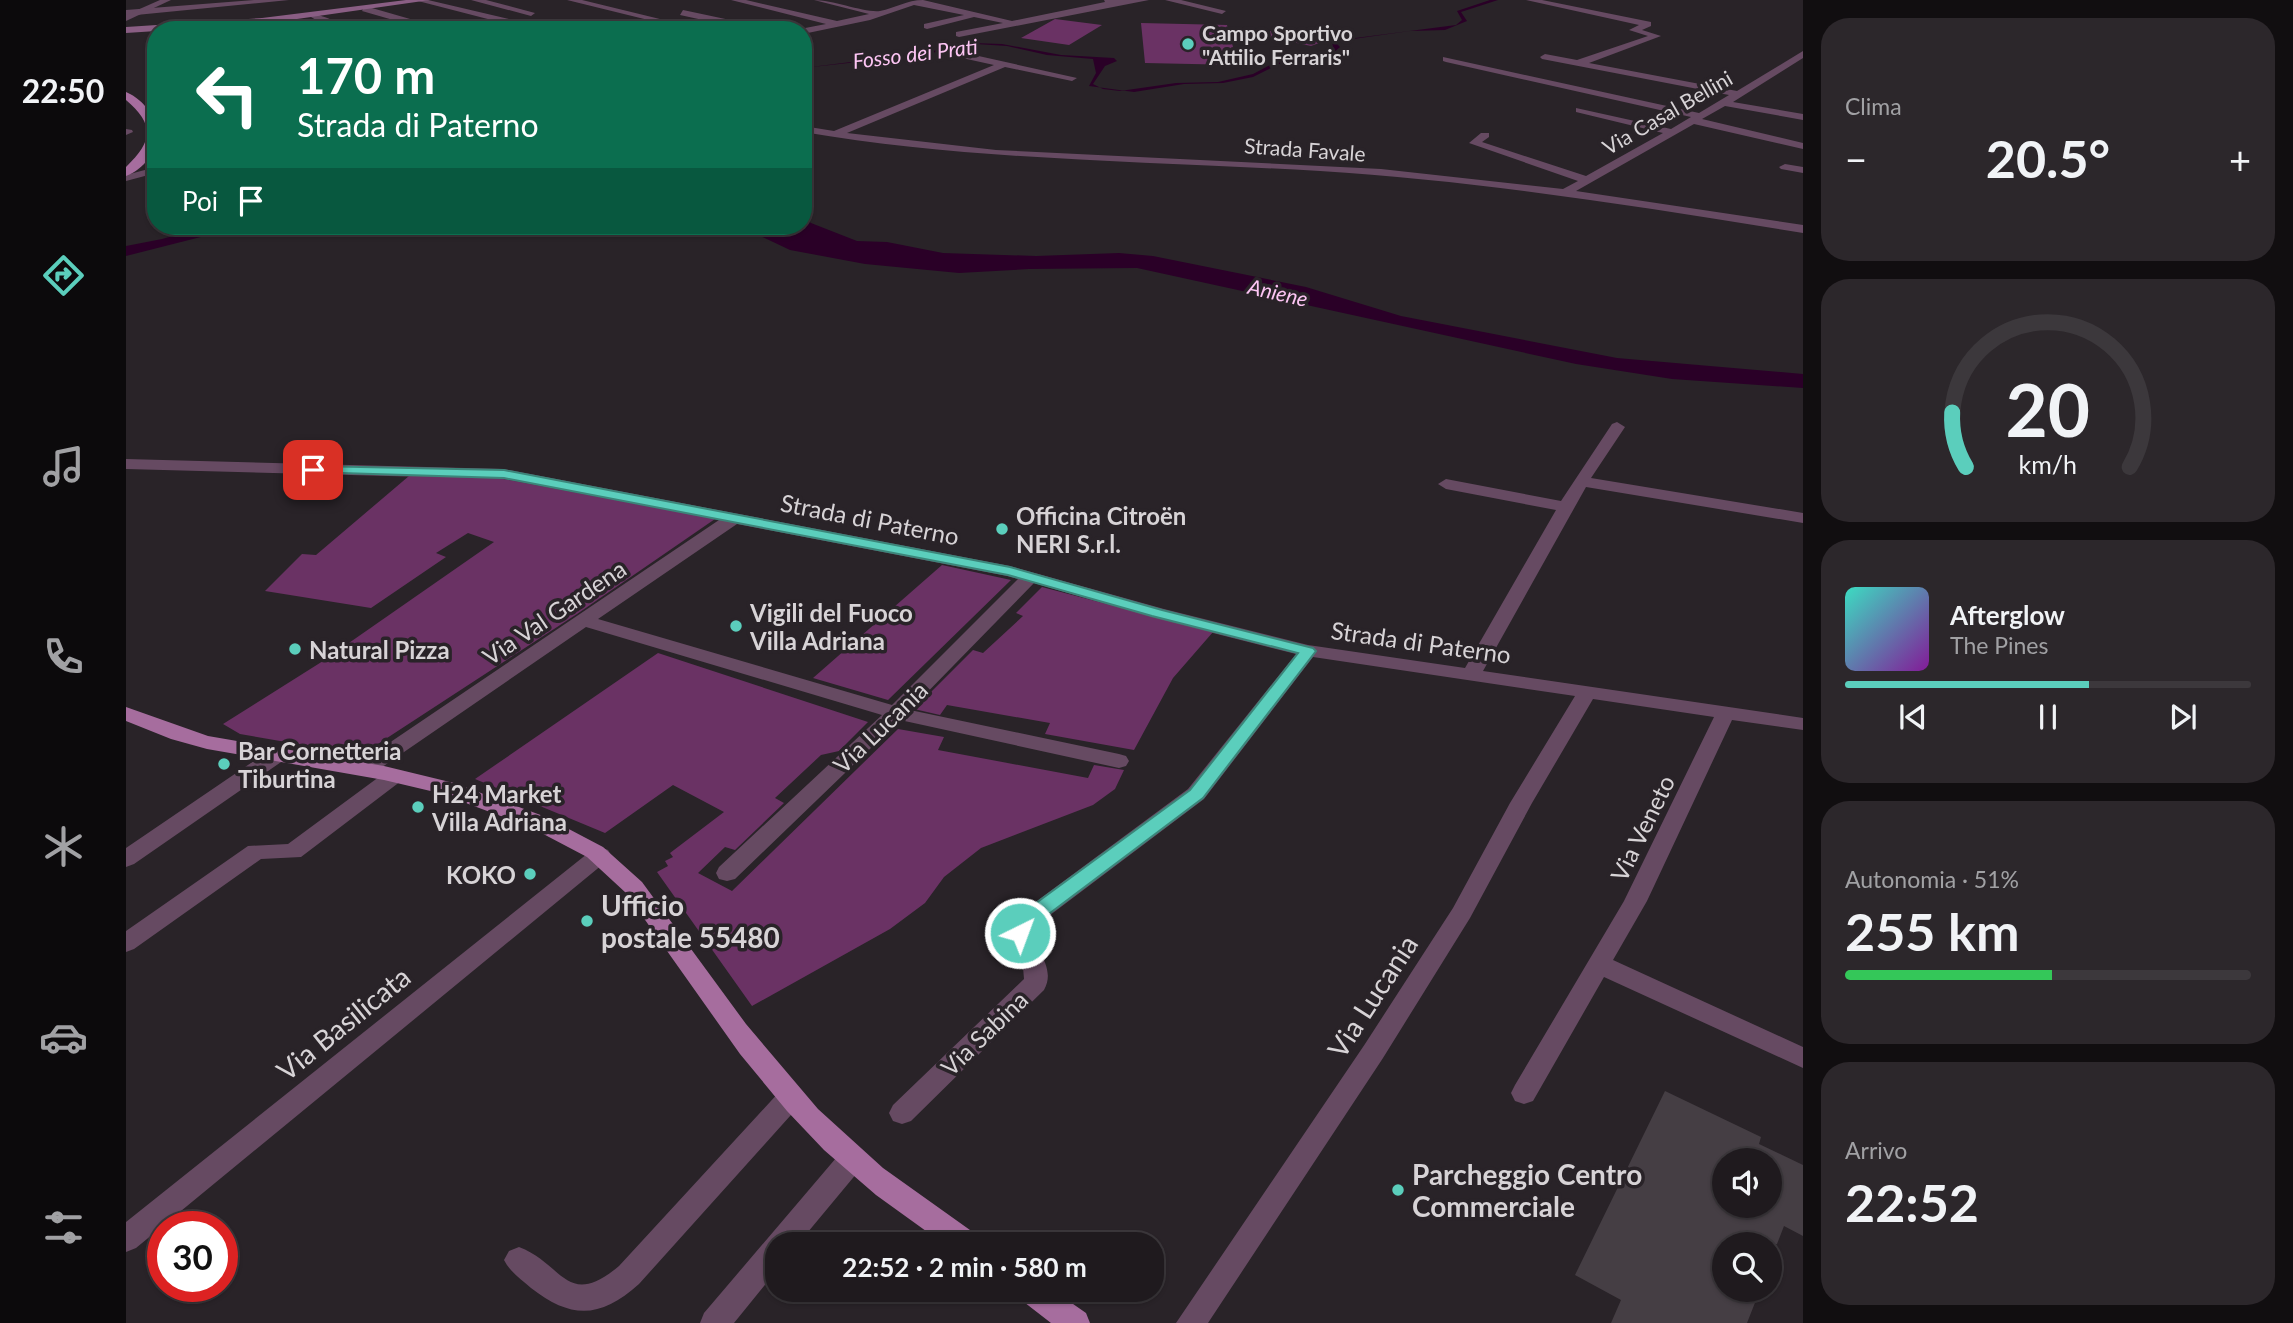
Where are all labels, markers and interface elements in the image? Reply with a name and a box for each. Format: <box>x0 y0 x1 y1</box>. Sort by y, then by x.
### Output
place label: Campo Sportivo "Attilio Ferraris" <box>1202 20 1353 69</box>
water label: Fosso dei Prati <box>851 33 979 73</box>
marker: Campo Sportivo "Attilio Ferraris" <box>1180 36 1196 52</box>
text: 170 m <box>297 46 435 104</box>
icon: left <box>182 49 273 140</box>
street label: Via Casal Bellini <box>1598 65 1736 159</box>
text: 22:50 <box>22 71 104 110</box>
text: Clima <box>1845 92 1902 120</box>
text: Strada di Paterno <box>297 105 539 144</box>
text: 20.5° <box>1986 127 2110 189</box>
street label: Strada Favale <box>1243 132 1367 166</box>
text: − <box>1845 136 1867 182</box>
text: + <box>2229 136 2251 182</box>
icon: arrive <box>232 182 270 220</box>
text: Poi <box>182 185 218 217</box>
icon: directions <box>39 251 88 300</box>
water label: Aniene <box>1245 273 1310 311</box>
text: 20 <box>2006 365 2090 453</box>
pin <box>283 440 343 500</box>
icon: music <box>39 442 88 491</box>
text: km/h <box>2019 448 2077 478</box>
icon: arrive <box>294 451 332 489</box>
street label: Strada di Paterno <box>778 487 962 551</box>
place label: Officina Citroën NERI S.r.l. <box>1016 501 1186 558</box>
marker: Officina Citroën NERI S.r.l. <box>994 521 1010 537</box>
street label: Via Val Gardena <box>477 553 631 671</box>
place label: Vigili del Fuoco Villa Adriana <box>749 598 913 655</box>
text: Afterglow <box>1950 599 2065 631</box>
street label: Strada di Paterno <box>1329 615 1513 669</box>
marker: Vigili del Fuoco Villa Adriana <box>728 618 744 634</box>
text: The Pines <box>1950 631 2048 659</box>
icon: phone <box>39 632 88 681</box>
place label: Natural Pizza <box>309 635 450 664</box>
marker: Natural Pizza <box>287 641 303 657</box>
street label: Via Lucania <box>827 675 933 779</box>
icon: previous <box>1894 698 1932 736</box>
icon: pause <box>2029 698 2067 736</box>
icon: next <box>2164 698 2202 736</box>
place label: Bar Cornetteria Tiburtina <box>238 736 402 793</box>
marker: Bar Cornetteria Tiburtina <box>216 756 232 772</box>
street label: Via Veneto <box>1604 770 1680 886</box>
place label: H24 Market Villa Adriana <box>431 779 567 836</box>
marker: H24 Market Villa Adriana <box>410 799 426 815</box>
icon: climate <box>39 822 88 871</box>
place label: KOKO <box>446 860 516 889</box>
text: Autonomia · 51% <box>1845 865 2019 893</box>
marker: KOKO <box>522 866 538 882</box>
place label: Ufficio postale 55480 <box>601 888 780 954</box>
position arrow <box>983 896 1057 970</box>
text: 255 km <box>1845 900 2019 962</box>
marker: Ufficio postale 55480 <box>579 913 595 929</box>
street label: Via Lucania <box>1320 928 1424 1064</box>
street label: Via Basilicata <box>269 959 417 1087</box>
street label: Via Sabina <box>935 985 1033 1081</box>
icon: car <box>39 1013 88 1062</box>
text: Arrivo <box>1845 1136 1907 1164</box>
map controls <box>1712 1148 1782 1302</box>
button: sound <box>1712 1148 1782 1218</box>
place label: Parcheggio Centro Commerciale <box>1412 1157 1642 1223</box>
text: 22:52 <box>1845 1171 1979 1233</box>
marker: Parcheggio Centro Commerciale <box>1390 1182 1406 1198</box>
icon: filters <box>39 1203 88 1252</box>
speed limit sign: 30 <box>147 1211 238 1302</box>
button: search <box>1712 1232 1782 1302</box>
text: 22:52 · 2 min · 580 m <box>842 1251 1087 1283</box>

